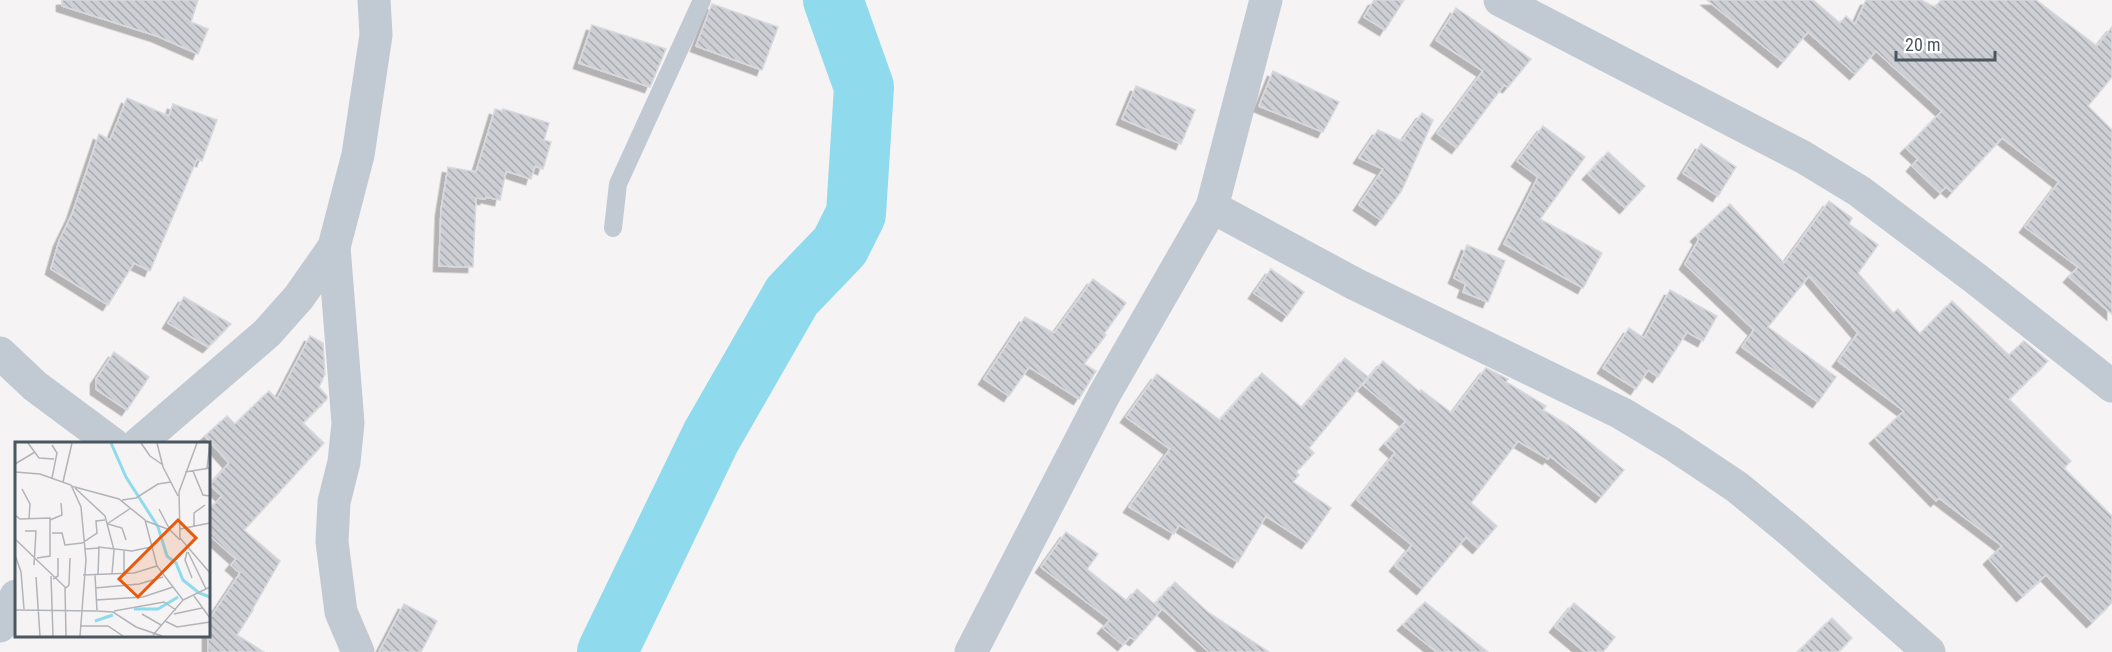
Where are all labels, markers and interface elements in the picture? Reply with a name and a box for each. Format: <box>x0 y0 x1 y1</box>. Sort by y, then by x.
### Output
scale bar <box>1896 24 1995 62</box>
text: 20 m <box>1905 34 1940 55</box>
inset map <box>15 442 210 637</box>

